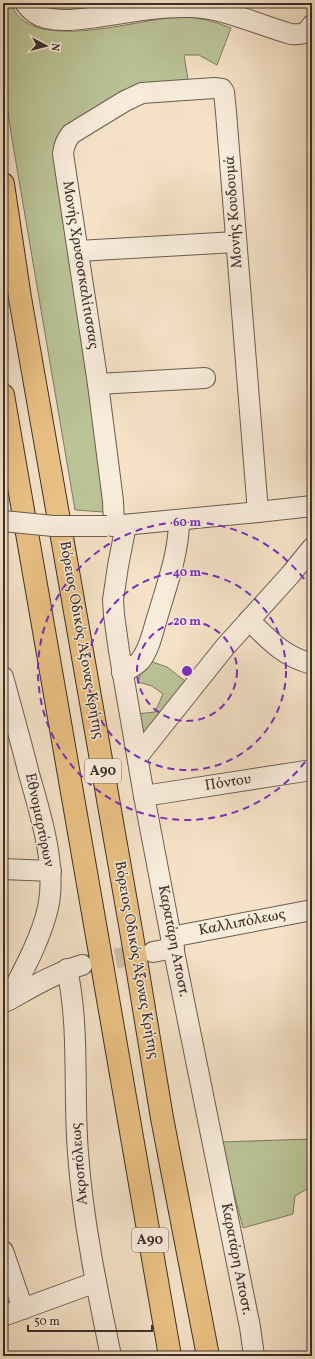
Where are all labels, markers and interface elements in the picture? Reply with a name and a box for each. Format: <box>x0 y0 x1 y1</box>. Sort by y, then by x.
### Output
north arrow <box>26 26 66 66</box>
text: N <box>47 42 62 52</box>
street label: Μονής Κουδουμά <box>220 155 248 269</box>
street label: Μονής Χρυσοσκαλίτισσας <box>56 179 104 351</box>
text: 60 m <box>173 515 201 531</box>
street label: Βόρειος Οδικός Άξονας Κρήτης <box>53 539 109 741</box>
text: 40 m <box>173 565 202 581</box>
text: 20 m <box>173 614 201 630</box>
centre of rings <box>180 664 194 678</box>
road number: Α90 <box>85 759 121 783</box>
street label: Πόντου <box>203 769 253 797</box>
street label: Εθνομαρτύρων <box>19 771 59 869</box>
street label: Βόρειος Οδικός Άξονας Κρήτης <box>108 859 164 1061</box>
street label: Καρατάρη Αποστ. <box>152 883 194 999</box>
street label: Καλλιπόλεως <box>197 904 287 942</box>
street label: Ακροπόλεως <box>66 1122 94 1206</box>
street label: Καρατάρη Αποστ. <box>215 1201 257 1317</box>
road number: Α90 <box>132 1228 168 1252</box>
scale bar <box>28 1307 152 1333</box>
text: 50 m <box>34 1314 60 1330</box>

